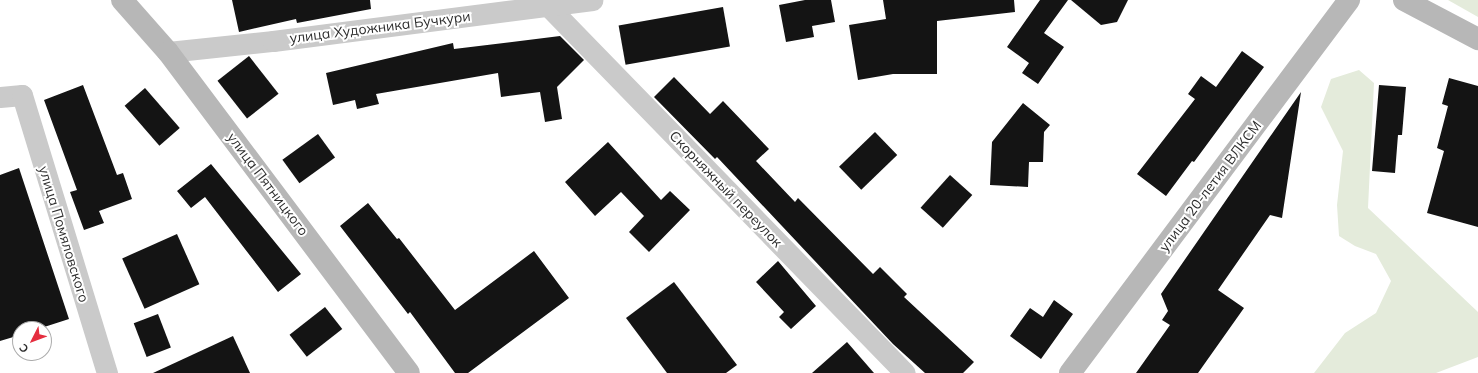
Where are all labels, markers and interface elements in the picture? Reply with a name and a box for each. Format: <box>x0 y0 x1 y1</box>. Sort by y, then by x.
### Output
street label: улица Художника Бучкури <box>289 8 471 46</box>
street label: улица 20-летия ВЛКСМ <box>1155 117 1265 255</box>
street label: Скорняжный переулок <box>666 127 786 251</box>
street label: улица Пятницкого <box>224 129 312 239</box>
street label: улица Помяловского <box>35 164 93 304</box>
north arrow <box>12 321 52 361</box>
text: С <box>16 341 32 356</box>

